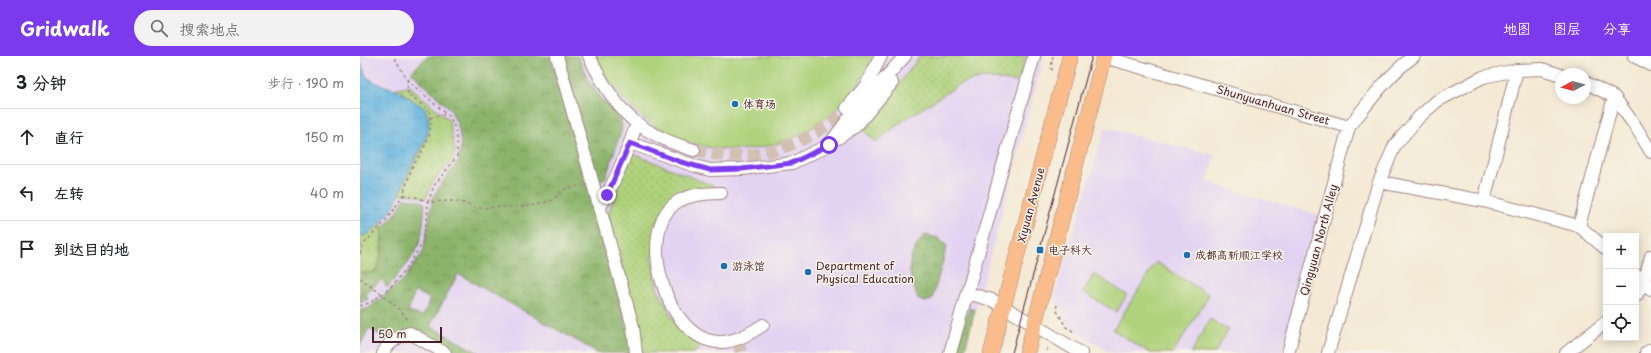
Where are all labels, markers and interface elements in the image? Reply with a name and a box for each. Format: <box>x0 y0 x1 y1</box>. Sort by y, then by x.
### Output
search box <box>134 10 414 46</box>
text: Gridwalk <box>20 14 110 42</box>
icon: search <box>148 17 170 39</box>
text: 搜索地点 <box>180 17 240 40</box>
text: 地图 <box>1503 18 1531 39</box>
text: 图层 <box>1553 18 1581 39</box>
text: 分享 <box>1603 18 1631 39</box>
north arrow <box>1555 68 1591 104</box>
text: 3 分钟 <box>16 69 67 95</box>
text: 步行 · 190 m <box>268 73 344 92</box>
street label: Shunyuanhuan Street <box>1215 80 1332 129</box>
place label: 体育场 <box>743 95 776 112</box>
marker: 体育场 <box>730 99 740 109</box>
text: 直行 <box>54 125 84 148</box>
icon: ahead <box>16 126 38 148</box>
text: 150 m <box>305 127 344 146</box>
route start <box>820 136 838 154</box>
street label: Xiyuan Avenue <box>1012 165 1049 244</box>
text: 左转 <box>54 181 84 204</box>
icon: left <box>16 182 38 204</box>
street label: Qingyuan North Alley <box>1295 182 1342 298</box>
text: 40 m <box>310 183 344 202</box>
route end <box>598 186 616 204</box>
map controls <box>1603 233 1639 341</box>
button: + <box>1603 233 1639 269</box>
text: 到达目的地 <box>54 237 129 260</box>
icon: arrive <box>16 238 38 260</box>
place label: 电子科大 <box>1048 241 1092 258</box>
marker: 电子科大 <box>1035 245 1045 255</box>
place label: 成都高新顺江学校 <box>1195 246 1283 263</box>
marker: 成都高新顺江学校 <box>1182 250 1192 260</box>
place label: 游泳馆 <box>732 257 765 274</box>
place label: Department of Physical Education <box>816 257 914 287</box>
marker: 游泳馆 <box>719 261 729 271</box>
marker: Department of Physical Education <box>803 267 813 277</box>
button: − <box>1603 269 1639 305</box>
button: locate <box>1603 305 1639 341</box>
scale bar <box>372 325 442 344</box>
text: 50 m <box>378 325 407 342</box>

